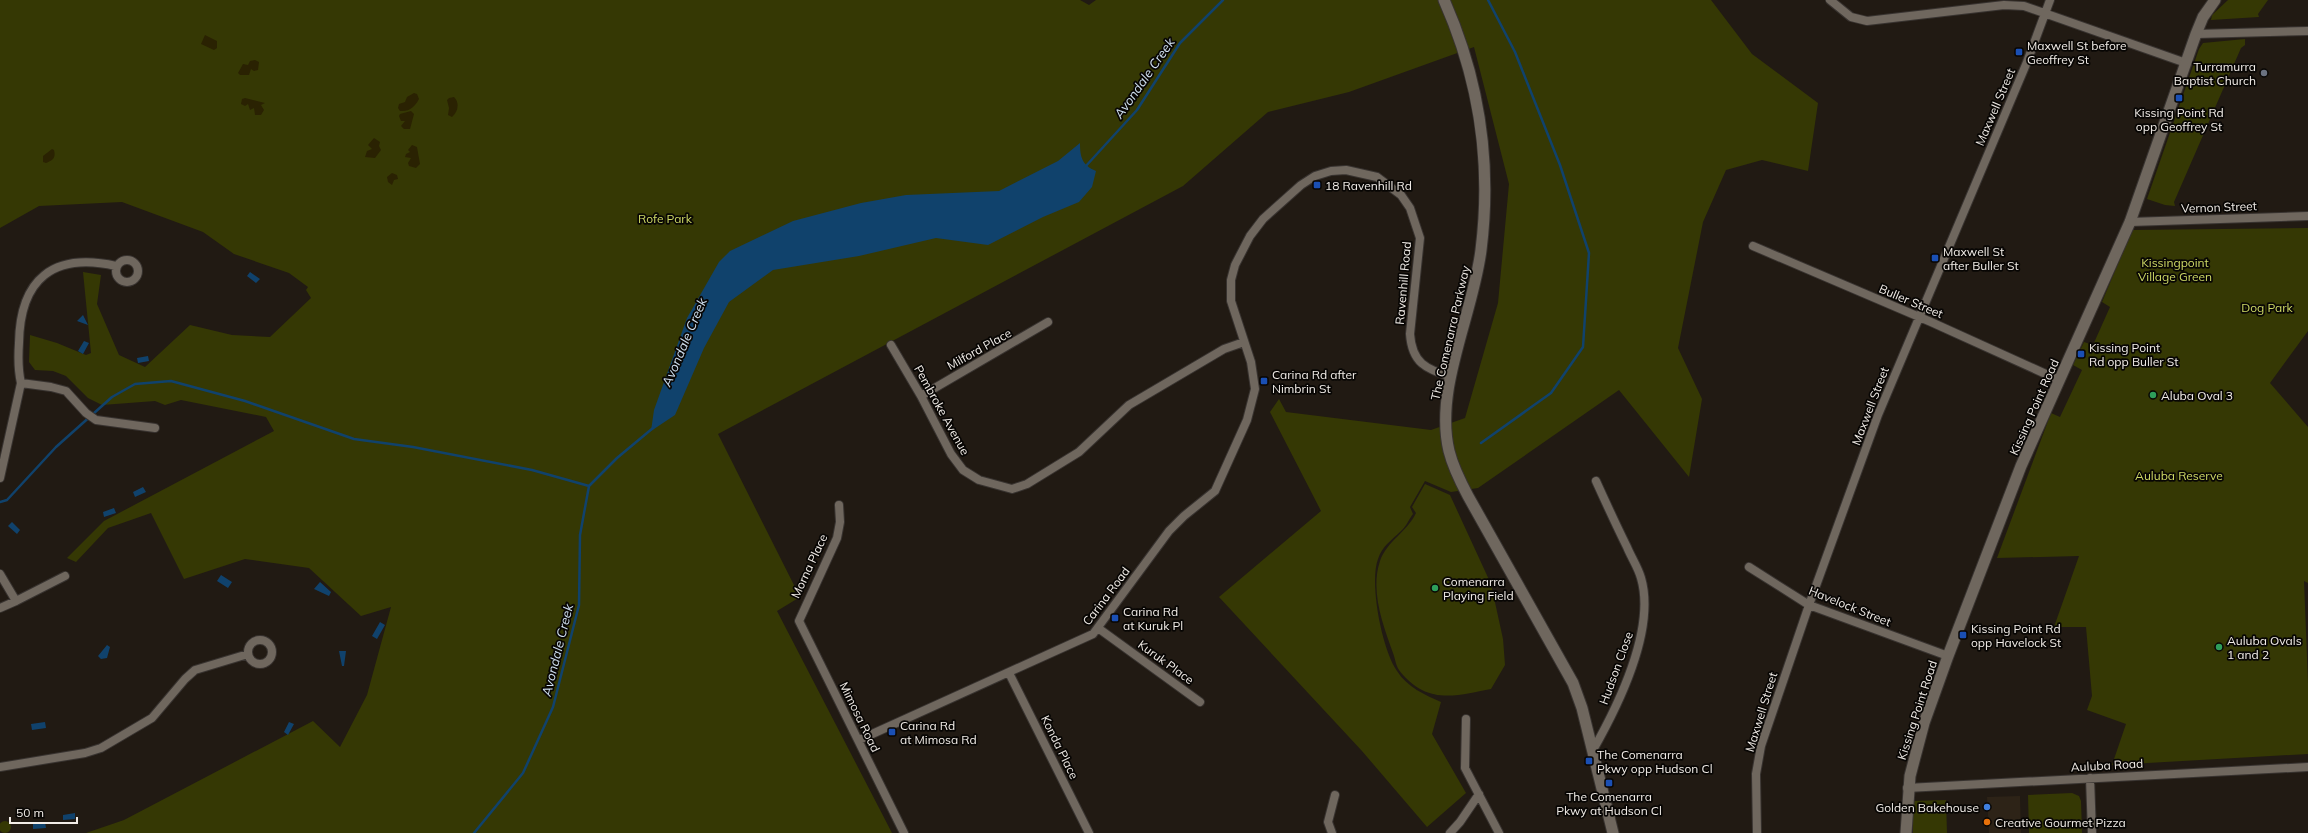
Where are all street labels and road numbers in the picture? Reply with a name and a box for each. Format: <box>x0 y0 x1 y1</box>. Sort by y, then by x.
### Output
street label: Maxwell Street <box>1972 66 2018 148</box>
street label: Vernon Street <box>2181 198 2257 216</box>
street label: Ravenhill Road <box>1392 241 1414 325</box>
street label: The Comenarra Parkway <box>1427 264 1473 402</box>
street label: Buller Street <box>1877 281 1945 321</box>
street label: Milford Place <box>944 325 1014 373</box>
street label: Kissing Point Road <box>2006 357 2062 457</box>
street label: Pembroke Avenue <box>911 362 973 458</box>
street label: Maxwell Street <box>1848 365 1892 447</box>
street label: Morna Place <box>788 532 830 600</box>
street label: Carina Road <box>1079 564 1133 628</box>
street label: Havelock Street <box>1807 583 1893 629</box>
street label: Hudson Close <box>1596 629 1636 707</box>
street label: Kuruk Place <box>1135 637 1197 687</box>
street label: Kissing Point Road <box>1894 658 1940 762</box>
street label: Maxwell Street <box>1742 670 1780 754</box>
street label: Mimosa Road <box>837 679 883 755</box>
street label: Konda Place <box>1038 713 1082 781</box>
street label: Auluba Road <box>2070 756 2144 774</box>

